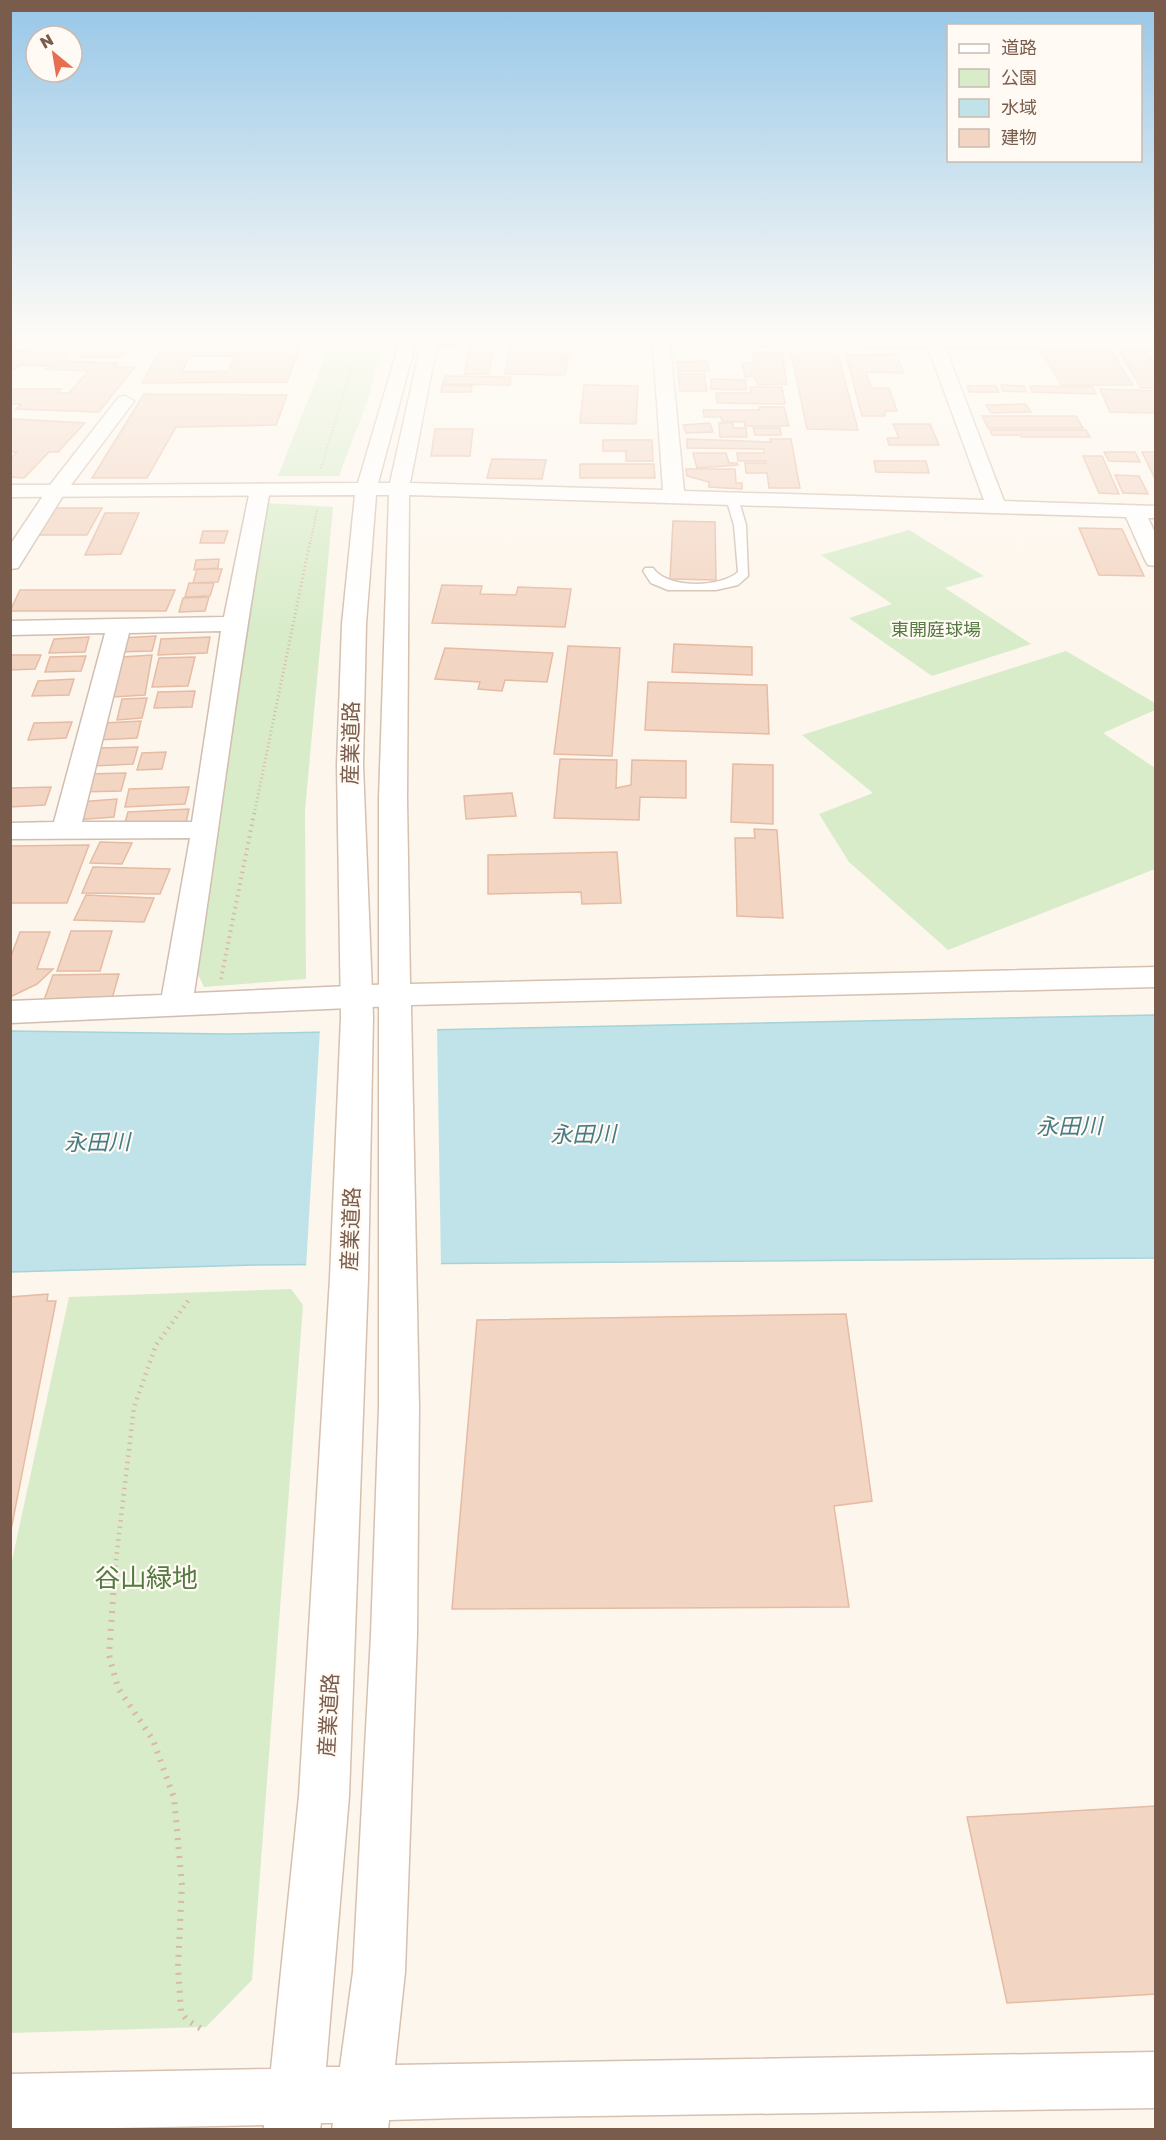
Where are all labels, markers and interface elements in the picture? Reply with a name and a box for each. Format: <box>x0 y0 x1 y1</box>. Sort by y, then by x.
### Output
north arrow <box>24 24 84 84</box>
legend <box>947 24 1142 162</box>
text: N <box>36 29 57 53</box>
text: 道路 <box>1001 36 1037 58</box>
text: 公園 <box>1001 66 1037 88</box>
text: 水域 <box>1001 96 1037 118</box>
text: 建物 <box>1001 126 1037 148</box>
park label: 東開庭球場 <box>891 618 981 640</box>
street label: 産業道路 <box>336 701 364 785</box>
water label: 永田川 <box>1036 1111 1104 1140</box>
water label: 永田川 <box>550 1119 618 1148</box>
water label: 永田川 <box>64 1127 132 1156</box>
street label: 産業道路 <box>336 1187 364 1271</box>
park label: 谷山緑地 <box>94 1562 198 1593</box>
street label: 産業道路 <box>313 1672 343 1758</box>

